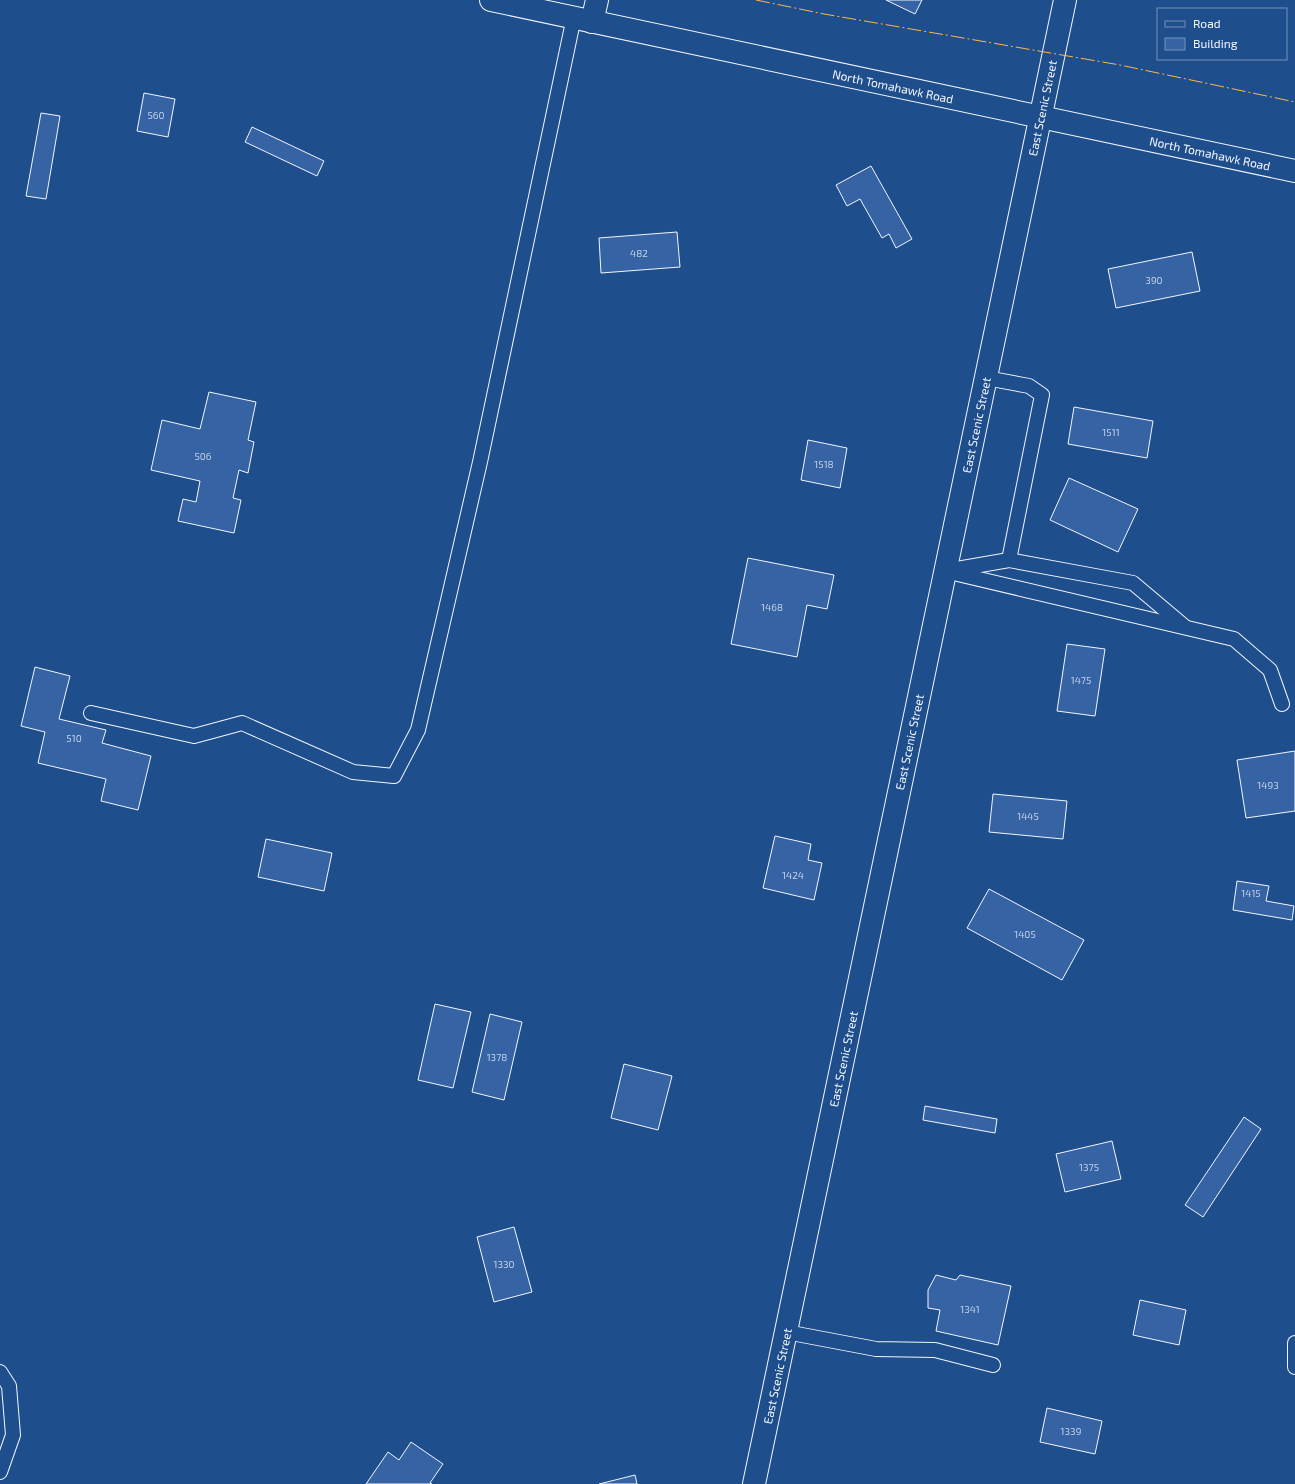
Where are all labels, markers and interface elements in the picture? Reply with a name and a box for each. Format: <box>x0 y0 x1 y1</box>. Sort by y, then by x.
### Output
legend <box>1157 8 1287 60</box>
text: Road <box>1193 16 1221 30</box>
text: Building <box>1193 36 1238 50</box>
street label: East Scenic Street <box>1025 58 1059 157</box>
street label: North Tomahawk Road <box>831 66 955 106</box>
house number: 560 <box>147 109 165 121</box>
street label: North Tomahawk Road <box>1148 133 1272 173</box>
house number: 482 <box>630 247 648 259</box>
house number: 390 <box>1145 274 1163 286</box>
street label: East Scenic Street <box>959 375 993 474</box>
house number: 1511 <box>1102 426 1120 438</box>
house number: 506 <box>194 450 212 462</box>
house number: 1518 <box>814 458 834 470</box>
house number: 1468 <box>761 601 783 613</box>
house number: 1475 <box>1071 674 1091 686</box>
street label: East Scenic Street <box>892 692 926 791</box>
house number: 510 <box>66 732 82 744</box>
house number: 1493 <box>1257 779 1279 791</box>
house number: 1445 <box>1017 810 1039 822</box>
house number: 1424 <box>782 869 804 881</box>
house number: 1415 <box>1241 887 1261 899</box>
house number: 1405 <box>1014 928 1036 940</box>
street label: East Scenic Street <box>826 1009 860 1108</box>
house number: 1378 <box>487 1051 507 1063</box>
house number: 1375 <box>1079 1161 1099 1173</box>
house number: 1330 <box>493 1258 515 1270</box>
house number: 1341 <box>960 1303 980 1315</box>
street label: East Scenic Street <box>760 1326 794 1425</box>
house number: 1339 <box>1061 1425 1082 1437</box>

